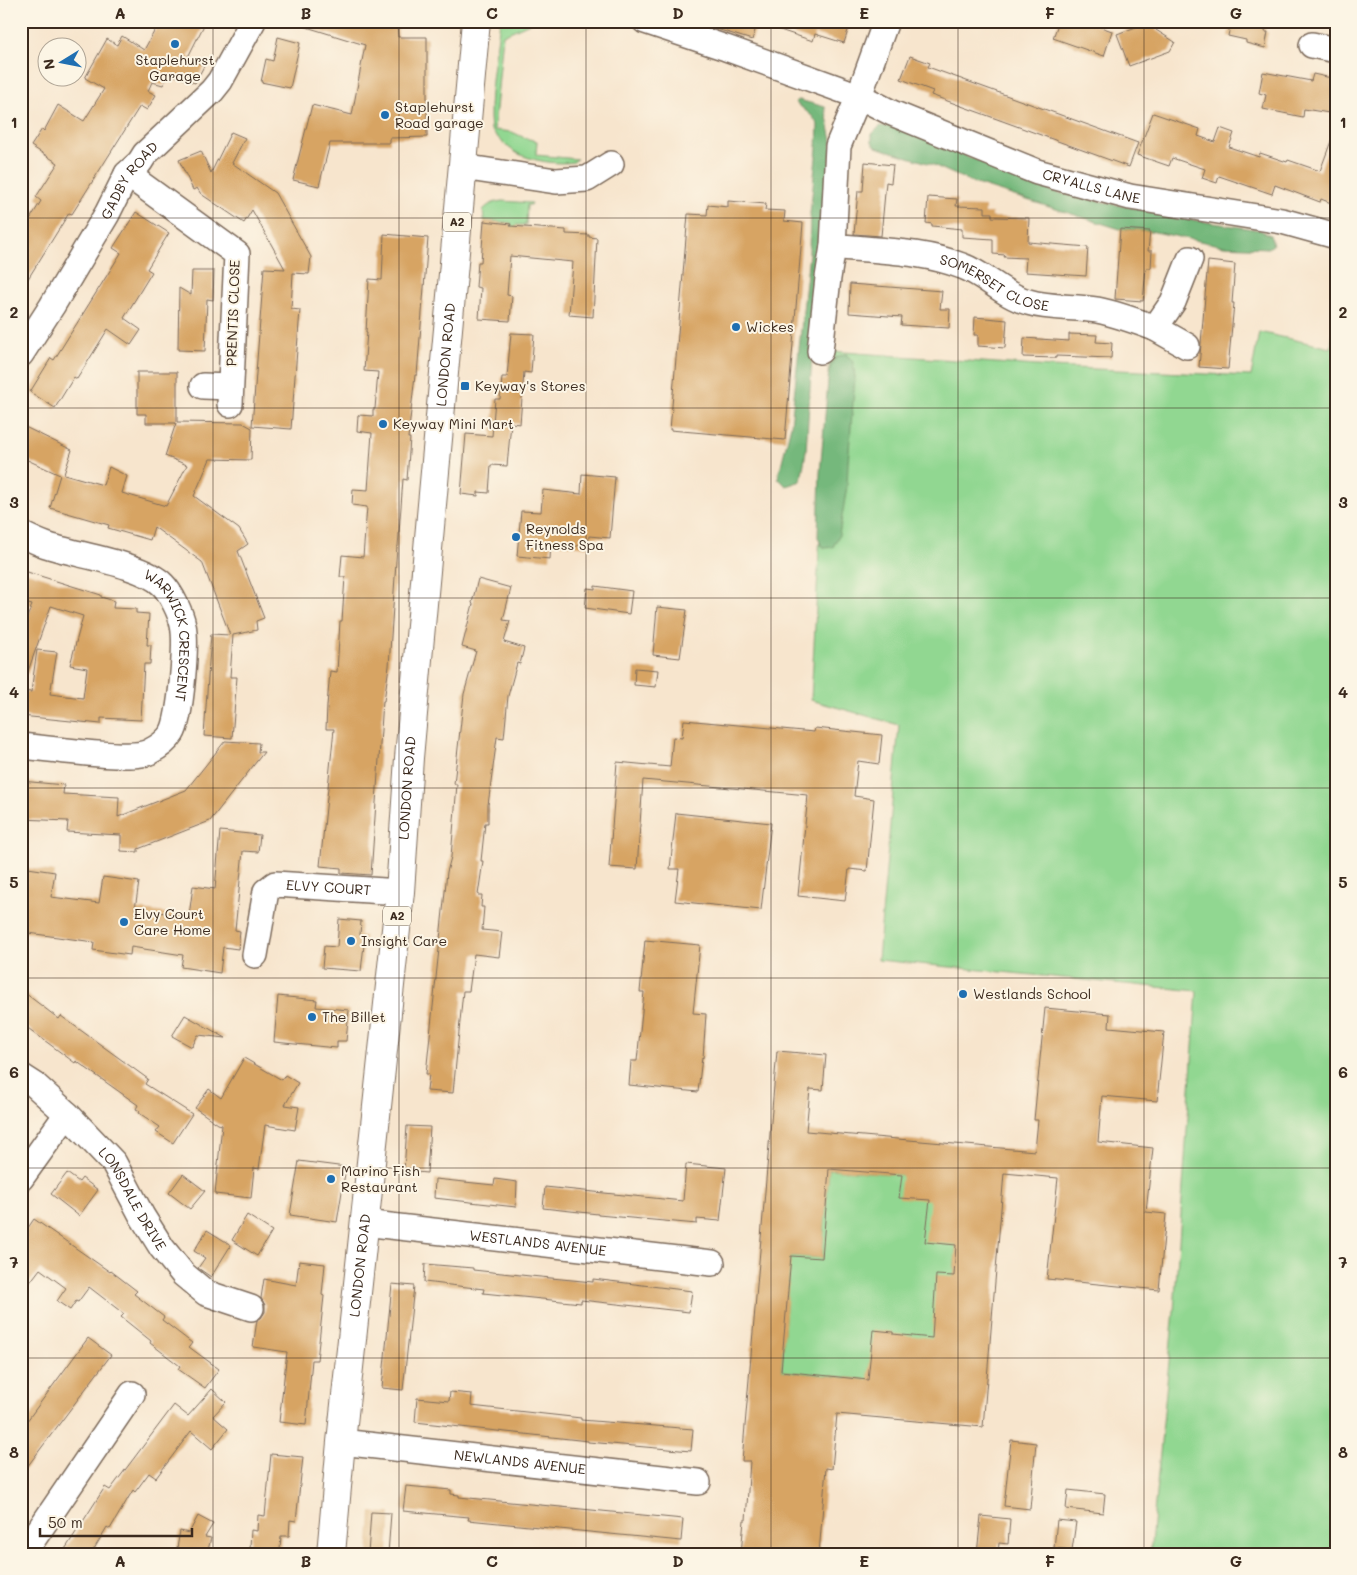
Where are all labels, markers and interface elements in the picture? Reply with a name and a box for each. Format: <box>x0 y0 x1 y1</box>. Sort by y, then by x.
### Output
text: A <box>114 2 126 23</box>
text: B <box>301 2 311 23</box>
text: C <box>486 2 498 23</box>
text: D <box>672 2 684 23</box>
text: E <box>859 2 869 23</box>
text: F <box>1045 2 1055 23</box>
text: G <box>1230 2 1242 23</box>
north arrow <box>38 38 88 88</box>
marker: Staplehurst Garage <box>169 38 181 50</box>
place label: Staplehurst Garage <box>135 50 215 85</box>
text: N <box>38 57 59 71</box>
place label: Staplehurst Road garage <box>395 97 484 132</box>
marker: Staplehurst Road garage <box>379 109 391 121</box>
text: 1 <box>10 111 18 132</box>
text: 1 <box>1339 111 1347 132</box>
street label: GADBY ROAD <box>96 137 162 223</box>
street label: CRYALLS LANE <box>1041 164 1142 207</box>
road number: A2 <box>443 212 471 232</box>
street label: SOMERSET CLOSE <box>938 249 1050 315</box>
street label: PRENTIS CLOSE <box>221 259 244 367</box>
text: 2 <box>10 301 19 322</box>
text: 2 <box>1339 301 1348 322</box>
street label: LONDON ROAD <box>431 302 459 407</box>
place label: Wickes <box>746 317 794 336</box>
marker: Wickes <box>730 321 742 333</box>
place label: Keyway's Stores <box>475 376 586 395</box>
marker: Keyway's Stores <box>459 380 471 392</box>
place label: Keyway Mini Mart <box>393 414 514 433</box>
marker: Keyway Mini Mart <box>377 418 389 430</box>
text: 3 <box>9 491 19 512</box>
text: 3 <box>1338 491 1348 512</box>
place label: Reynolds Fitness Spa <box>526 519 604 554</box>
marker: Reynolds Fitness Spa <box>510 531 522 543</box>
street label: WARWICK CRESCENT <box>141 564 194 703</box>
text: 4 <box>9 681 19 702</box>
text: 4 <box>1338 681 1348 702</box>
street label: LONDON ROAD <box>394 735 420 840</box>
text: 5 <box>9 871 19 892</box>
text: 5 <box>1338 871 1348 892</box>
street label: ELVY COURT <box>285 875 372 899</box>
place label: Elvy Court Care Home <box>134 904 211 939</box>
road number: A2 <box>383 906 411 926</box>
marker: Elvy Court Care Home <box>118 916 130 928</box>
place label: Insight Care <box>361 931 447 950</box>
marker: Insight Care <box>345 935 357 947</box>
place label: Westlands School <box>973 984 1091 1003</box>
marker: Westlands School <box>957 988 969 1000</box>
place label: The Billet <box>322 1007 386 1026</box>
marker: The Billet <box>306 1011 318 1023</box>
text: 6 <box>9 1061 19 1082</box>
text: 6 <box>1338 1061 1348 1082</box>
street label: LONSDALE DRIVE <box>95 1143 171 1254</box>
place label: Marino Fish Restaurant <box>341 1161 420 1196</box>
marker: Marino Fish Restaurant <box>325 1173 337 1185</box>
street label: LONDON ROAD <box>344 1213 374 1318</box>
street label: WESTLANDS AVENUE <box>468 1225 607 1260</box>
text: 7 <box>10 1251 19 1272</box>
text: 7 <box>1339 1251 1348 1272</box>
text: 8 <box>9 1441 19 1462</box>
text: 8 <box>1338 1441 1348 1462</box>
street label: NEWLANDS AVENUE <box>453 1445 587 1478</box>
scale bar <box>40 1505 192 1537</box>
text: 50 m <box>48 1512 83 1532</box>
text: A <box>114 1550 126 1571</box>
text: B <box>301 1550 311 1571</box>
text: C <box>486 1550 498 1571</box>
text: D <box>672 1550 684 1571</box>
text: E <box>859 1550 869 1571</box>
text: F <box>1045 1550 1055 1571</box>
text: G <box>1230 1550 1242 1571</box>

